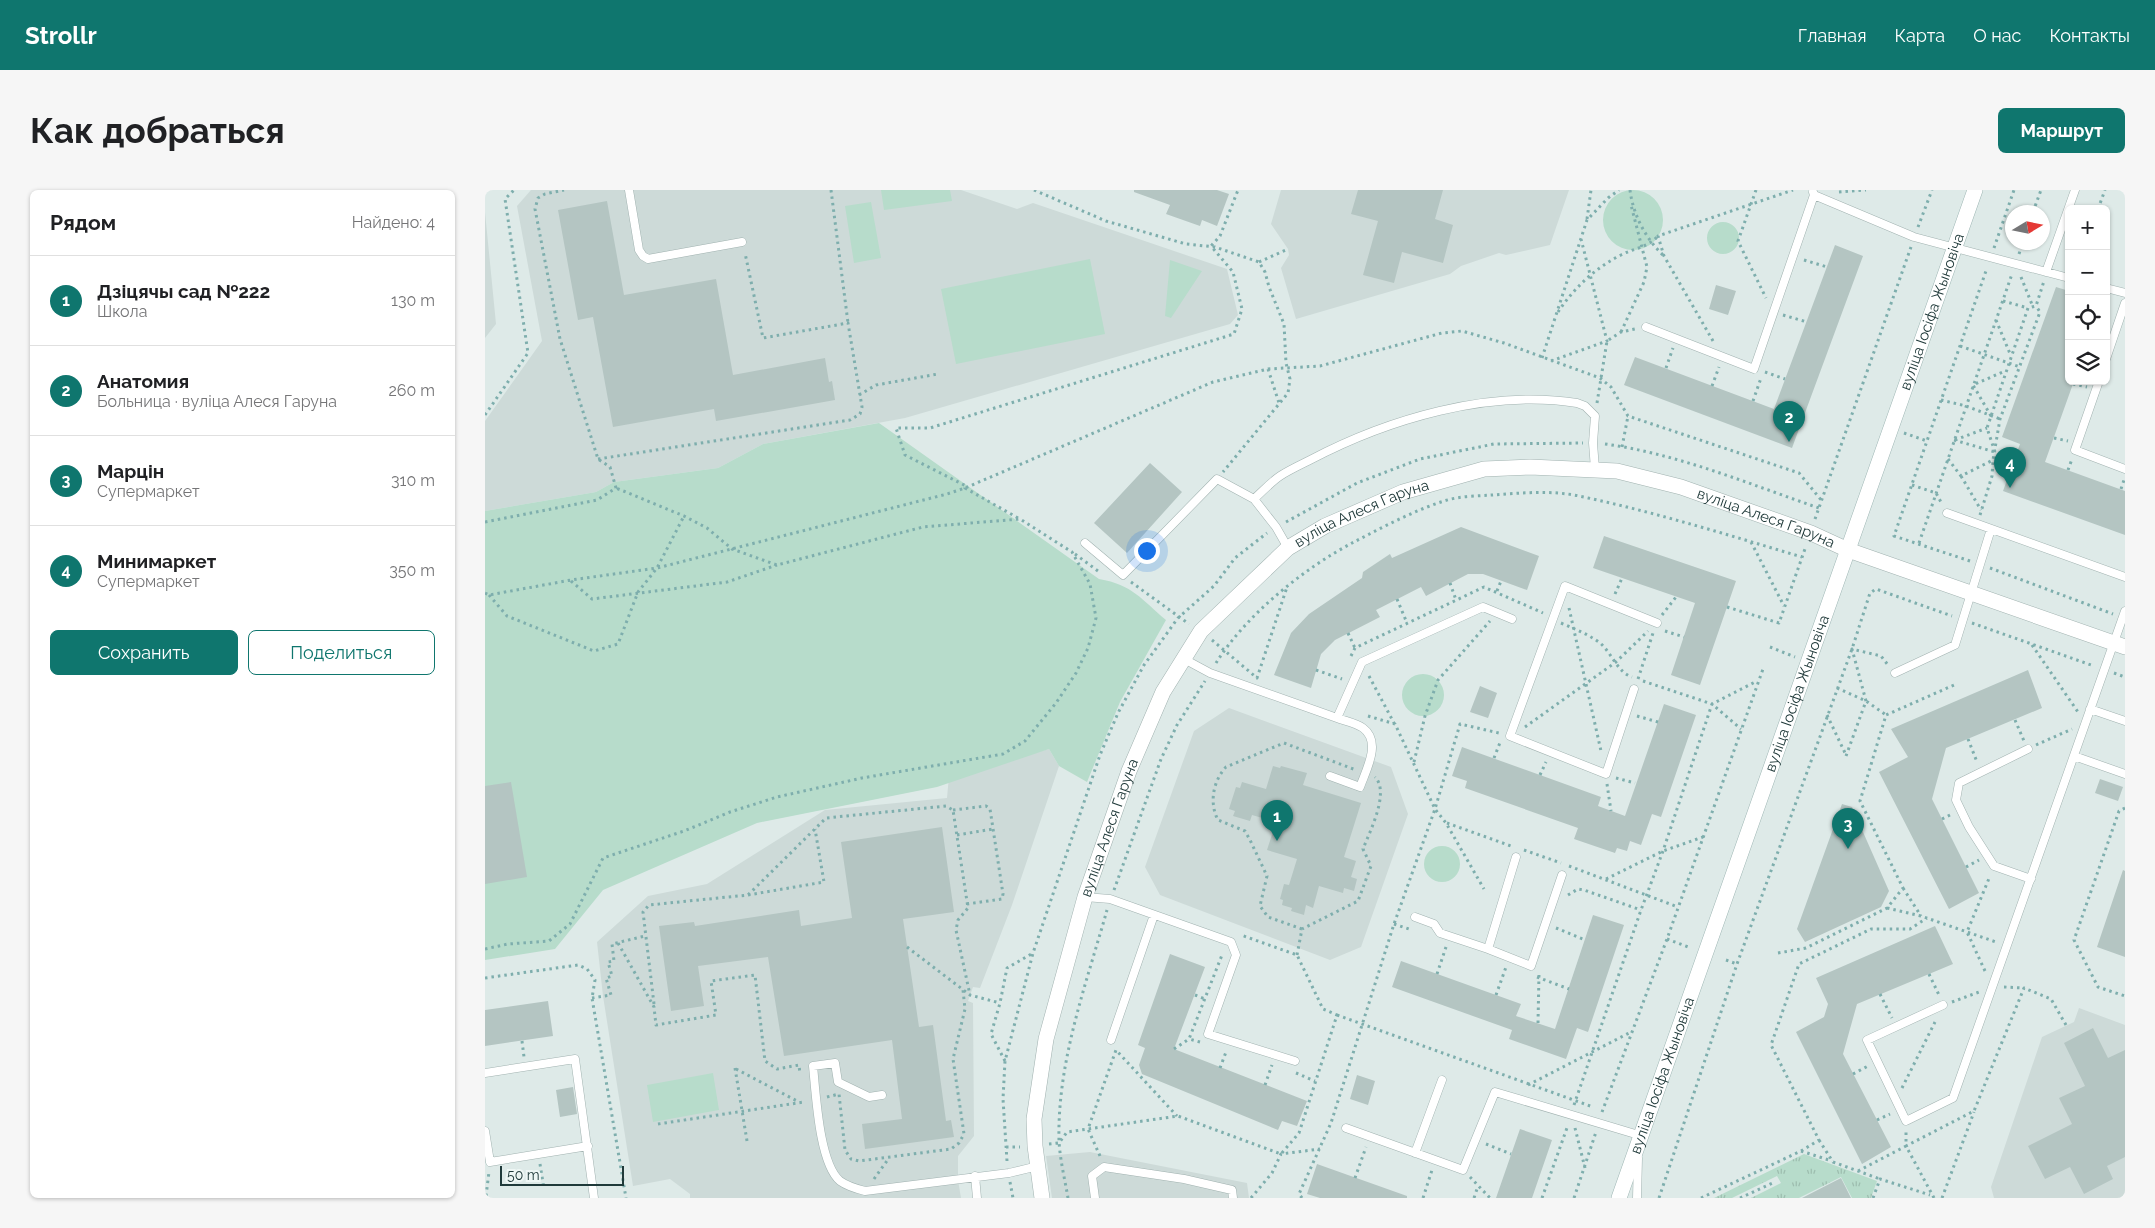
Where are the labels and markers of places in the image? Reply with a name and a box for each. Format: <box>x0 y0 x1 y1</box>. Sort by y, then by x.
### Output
pin: 2 <box>1773 401 1805 442</box>
pin: 4 <box>1994 447 2026 488</box>
pin: 1 <box>1261 800 1293 841</box>
pin: 3 <box>1832 808 1864 849</box>

